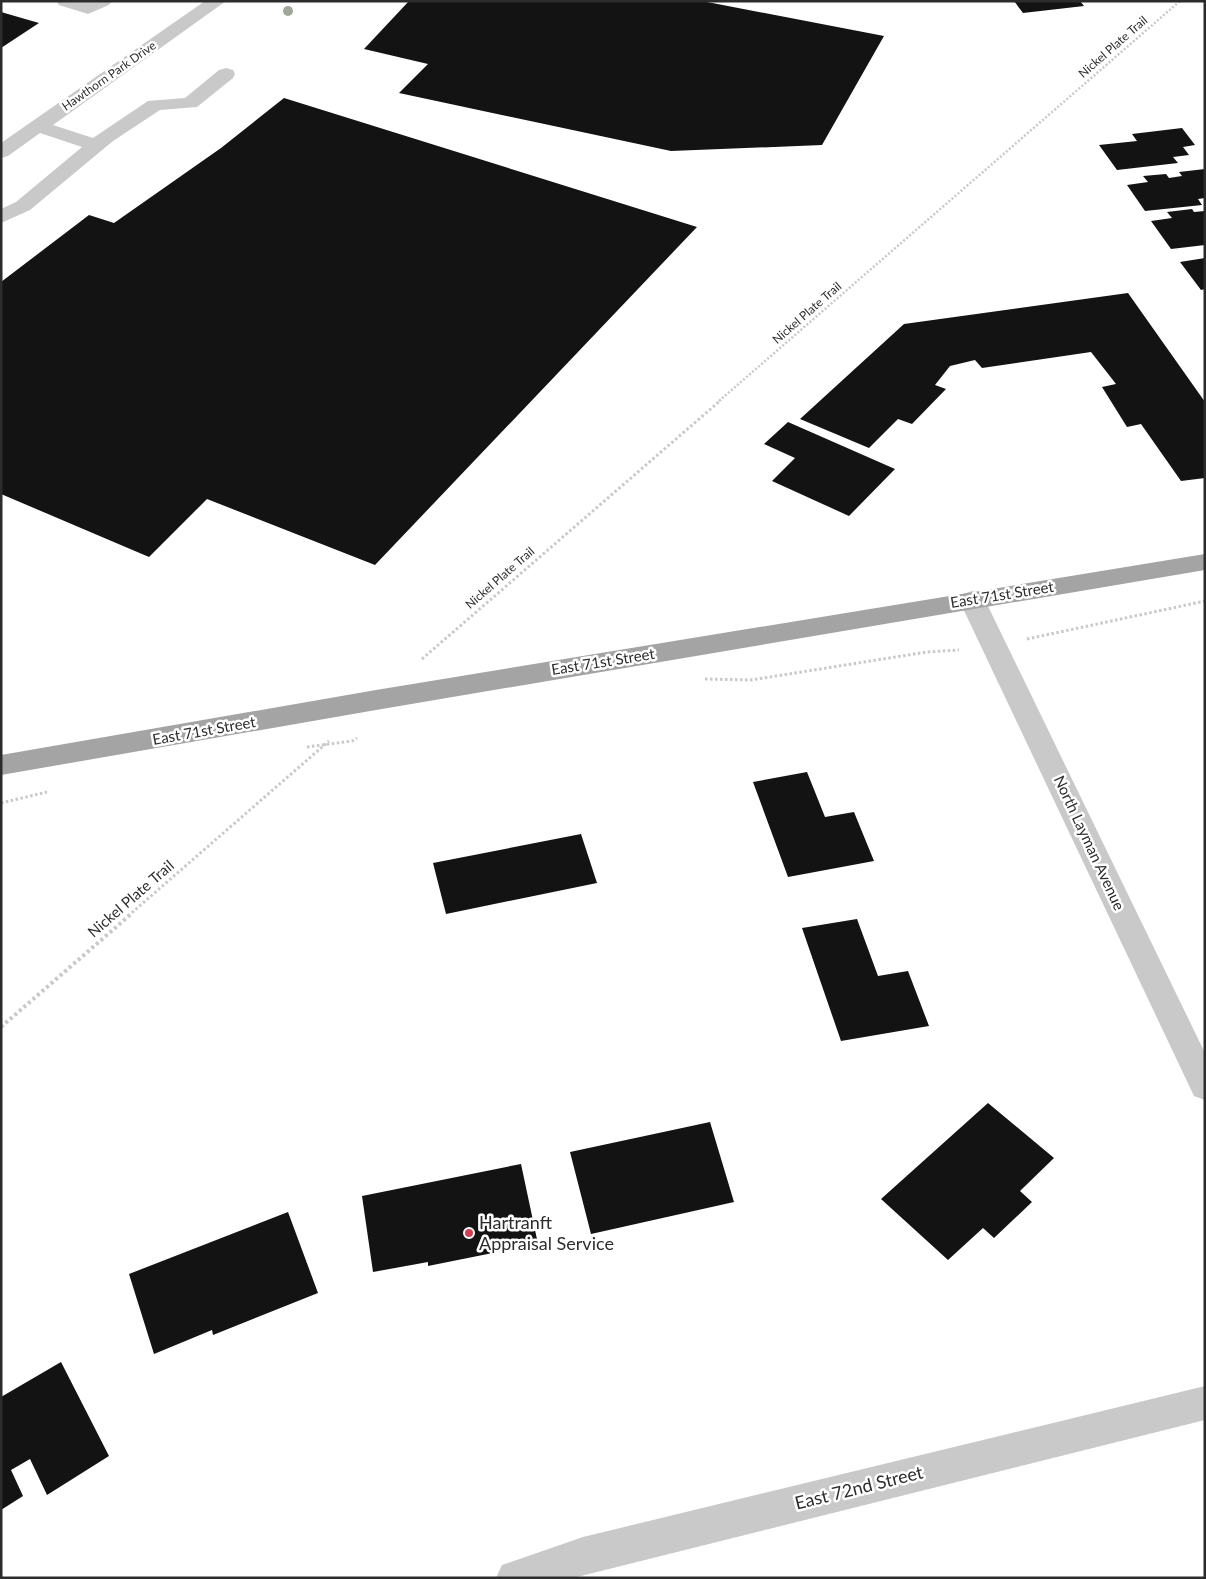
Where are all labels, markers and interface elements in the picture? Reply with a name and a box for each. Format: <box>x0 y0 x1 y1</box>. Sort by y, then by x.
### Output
street label: Nickel Plate Trail <box>1075 13 1150 81</box>
street label: Hawthorn Park Drive <box>59 37 159 114</box>
street label: Nickel Plate Trail <box>769 279 844 347</box>
street label: Nickel Plate Trail <box>462 544 537 612</box>
street label: East 71st Street <box>949 577 1055 611</box>
street label: East 71st Street <box>550 644 656 678</box>
street label: East 71st Street <box>151 712 257 748</box>
street label: North Layman Avenue <box>1051 772 1129 913</box>
street label: Nickel Plate Trail <box>84 856 177 941</box>
place label: Hartranft Appraisal Service <box>479 1211 614 1254</box>
marker: Hartranft Appraisal Service <box>463 1227 475 1239</box>
street label: East 72nd Street <box>792 1460 926 1514</box>

